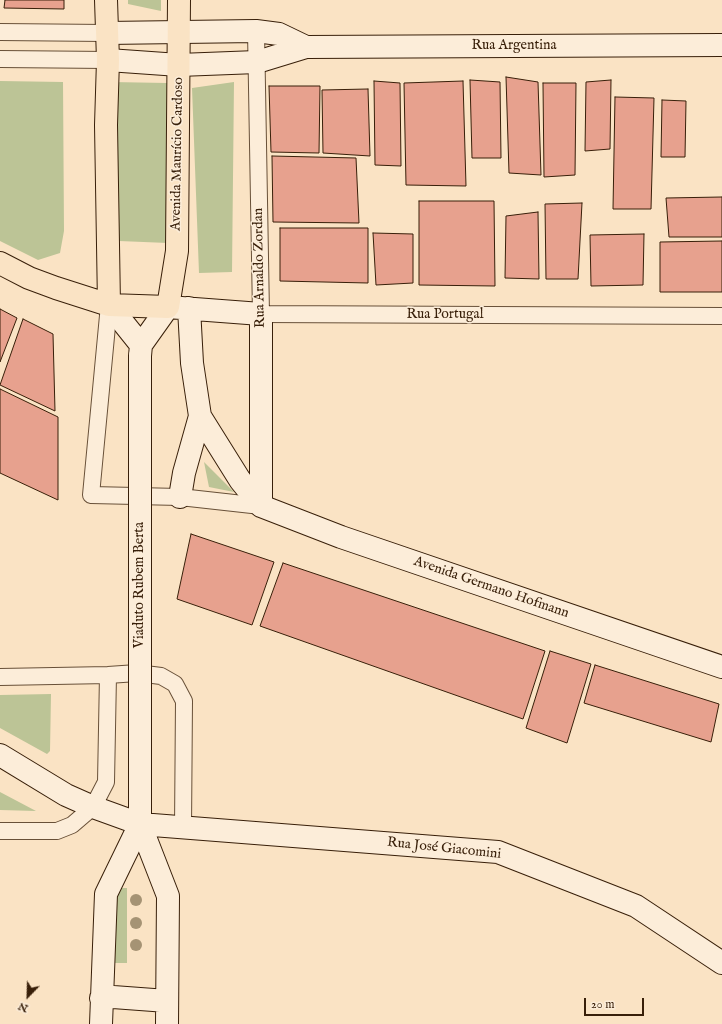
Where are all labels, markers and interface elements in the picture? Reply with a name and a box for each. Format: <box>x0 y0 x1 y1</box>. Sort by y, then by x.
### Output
street label: Rua Argentina <box>471 38 557 54</box>
street label: Avenida Maurício Cardoso <box>168 77 188 231</box>
street label: Rua Arnaldo Zordan <box>251 208 269 328</box>
street label: Rua Portugal <box>407 307 483 323</box>
street label: Viaduto Rubem Berta <box>132 522 148 648</box>
street label: Avenida Germano Hofmann <box>411 553 571 623</box>
street label: Rua José Giacomini <box>386 835 502 863</box>
north arrow <box>8 976 48 1016</box>
scale bar <box>586 990 646 1016</box>
text: 20 m <box>591 997 614 1012</box>
text: N <box>16 999 30 1015</box>

